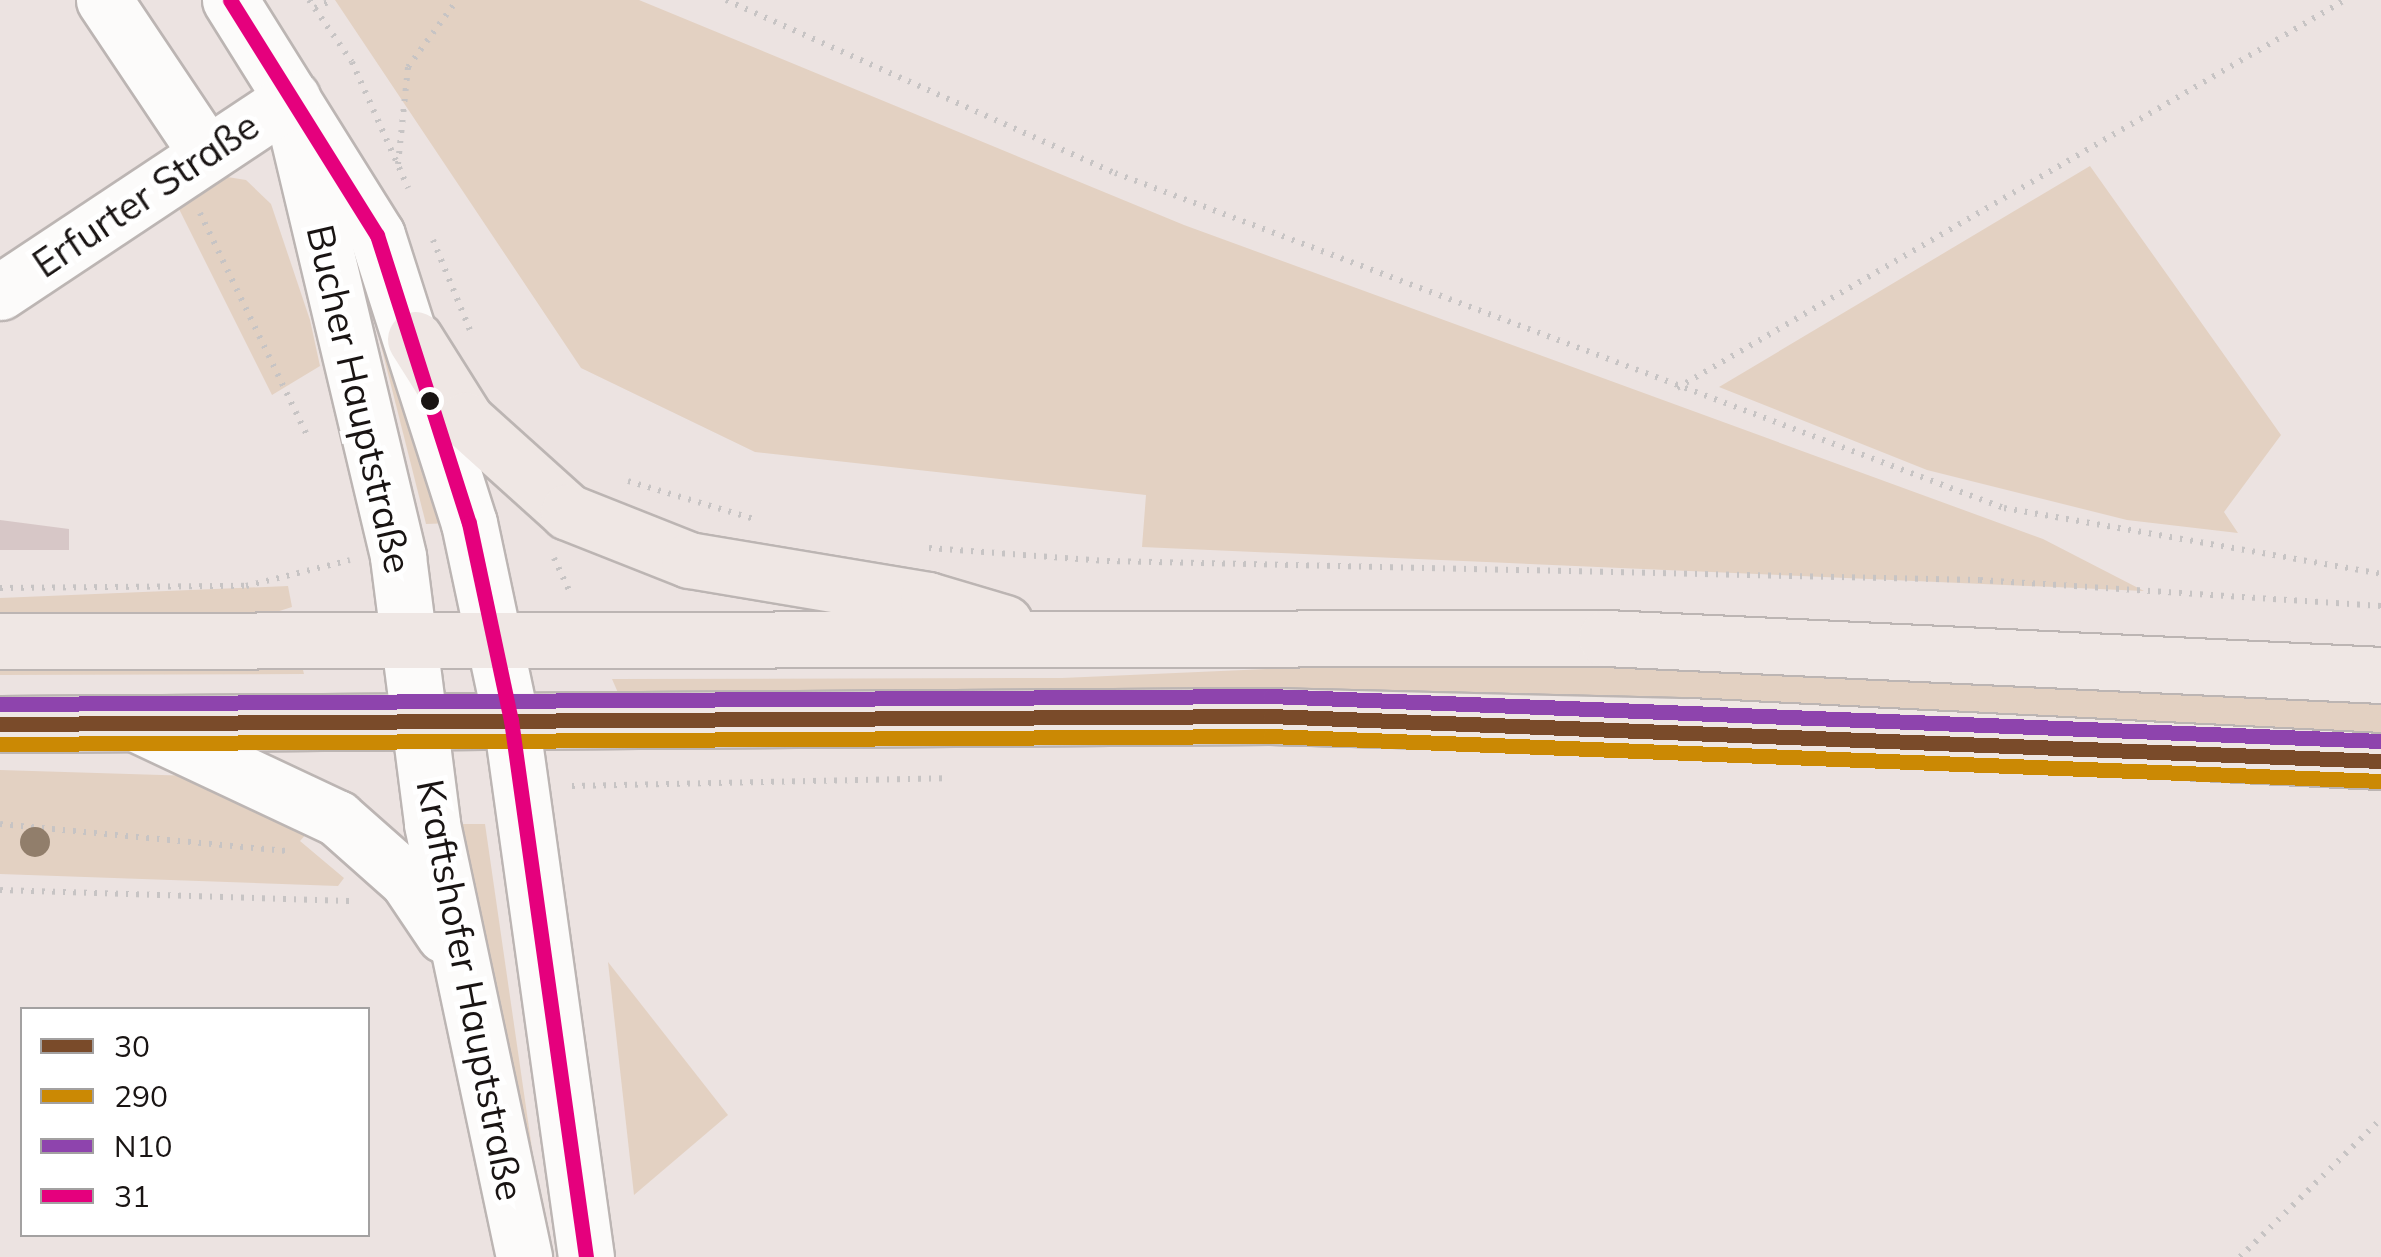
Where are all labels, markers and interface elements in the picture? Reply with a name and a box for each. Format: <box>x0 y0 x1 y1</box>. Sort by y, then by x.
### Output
street label: Erfurter Straße <box>25 103 267 287</box>
street label: Bucher Hauptstraße <box>297 220 421 578</box>
unlabelled marker <box>420 391 440 411</box>
street label: Kraftshofer Hauptstraße <box>407 776 533 1204</box>
legend <box>20 1007 370 1237</box>
text: 30 <box>114 1027 150 1065</box>
text: 290 <box>114 1077 168 1115</box>
text: N10 <box>114 1127 172 1165</box>
text: 31 <box>114 1177 150 1215</box>

